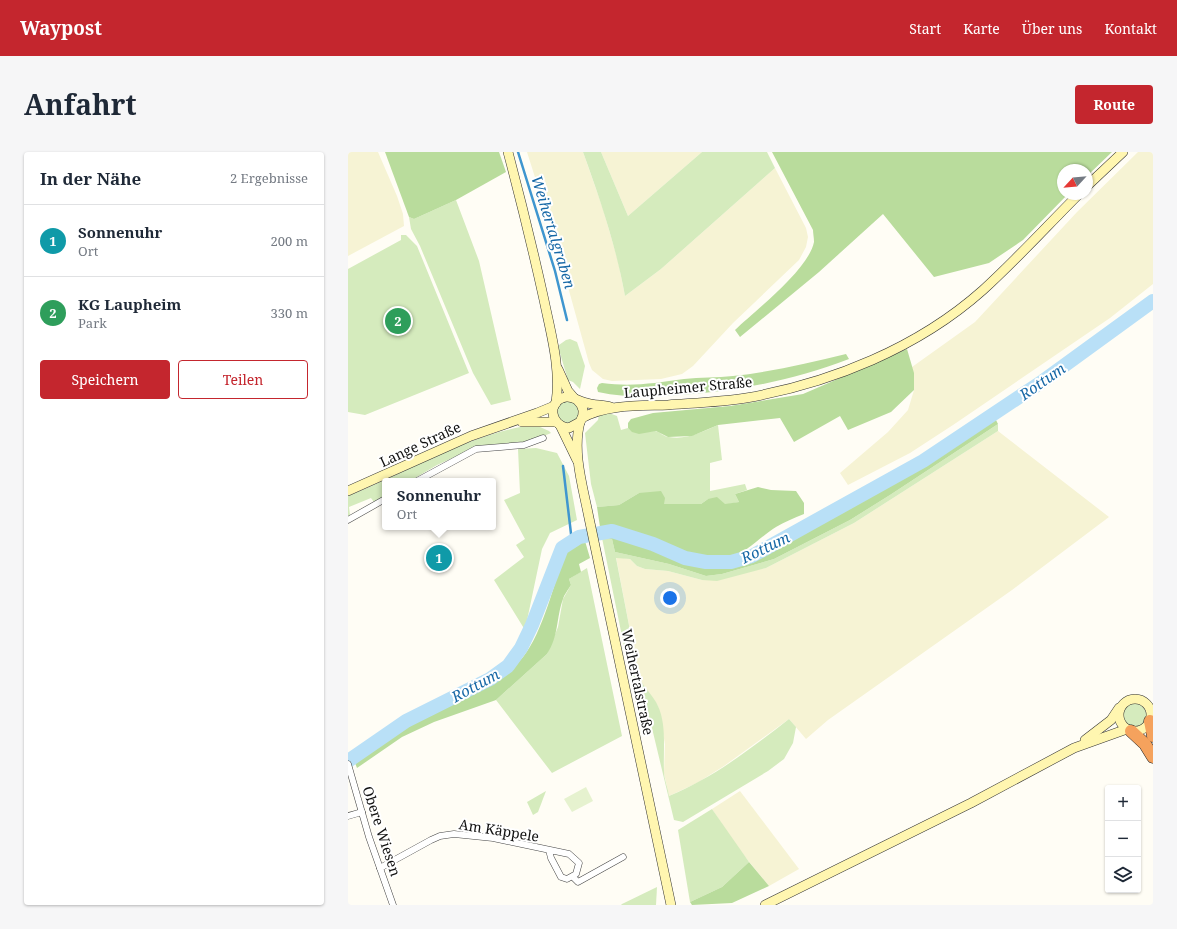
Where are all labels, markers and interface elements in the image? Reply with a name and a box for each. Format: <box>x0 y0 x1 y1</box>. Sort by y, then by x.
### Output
text: Waypost <box>20 15 102 41</box>
text: Start <box>909 19 941 38</box>
text: Karte <box>963 19 1000 38</box>
text: Über uns <box>1022 19 1082 38</box>
text: Kontakt <box>1104 19 1157 38</box>
text: Anfahrt <box>24 85 137 123</box>
button: Route <box>1075 85 1153 124</box>
north arrow <box>1057 164 1093 200</box>
text: In der Nähe <box>40 167 141 190</box>
text: 2 Ergebnisse <box>230 169 308 187</box>
water label: Weihertalgraben <box>527 173 581 291</box>
text: Sonnenuhr <box>78 222 162 242</box>
text: 1 <box>49 232 57 250</box>
text: 200 m <box>271 232 308 250</box>
text: Ort <box>78 242 98 260</box>
text: KG Laupheim <box>78 294 181 314</box>
text: 2 <box>49 304 57 322</box>
text: 330 m <box>271 304 308 322</box>
pin: 2 <box>385 306 411 336</box>
text: Park <box>78 314 107 332</box>
water label: Rottum <box>1014 358 1070 405</box>
button: Speichern <box>40 360 170 399</box>
button: Teilen <box>178 360 308 399</box>
street label: Laupheimer Straße <box>623 372 753 402</box>
street label: Lange Straße <box>376 417 464 471</box>
popup <box>382 478 496 530</box>
text: Sonnenuhr <box>397 485 481 505</box>
text: Ort <box>397 505 417 523</box>
water label: Rottum <box>736 526 793 568</box>
pin: 1 <box>426 543 452 573</box>
your location <box>660 588 680 608</box>
street label: Weihertalstraße <box>617 627 659 737</box>
water label: Rottum <box>447 663 503 707</box>
street label: Obere Wiesen <box>358 784 406 878</box>
map controls <box>1105 785 1141 893</box>
button: + <box>1105 785 1141 821</box>
street label: Am Käppele <box>458 814 540 846</box>
button: − <box>1105 821 1141 857</box>
button: layers <box>1105 857 1141 893</box>

